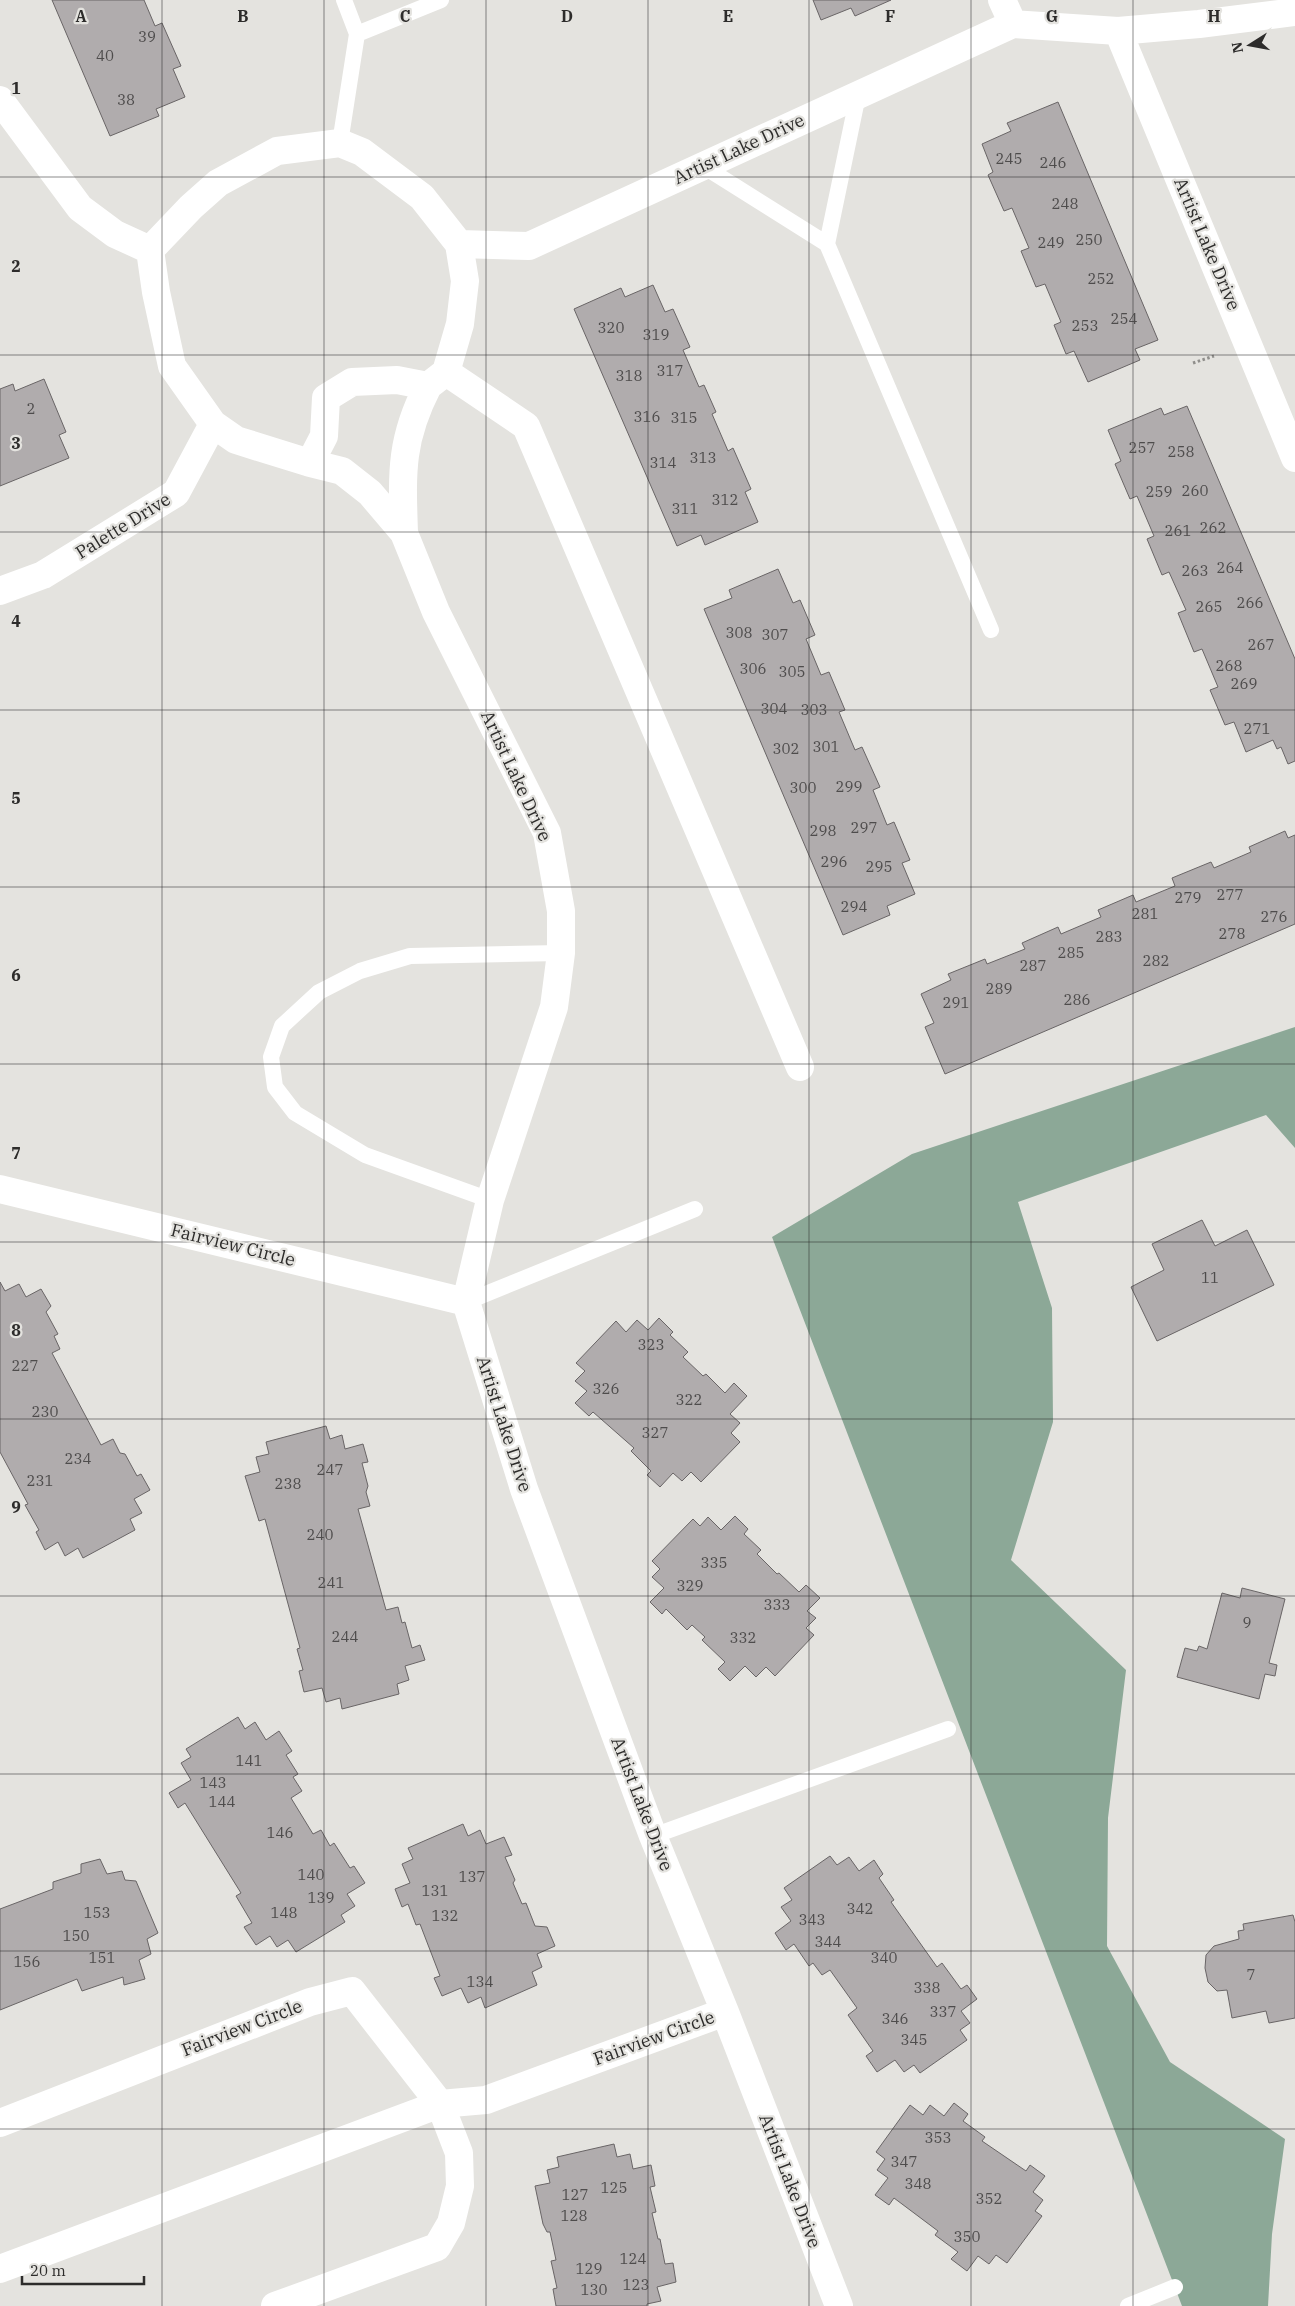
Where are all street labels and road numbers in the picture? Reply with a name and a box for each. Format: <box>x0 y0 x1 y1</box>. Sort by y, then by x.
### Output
street label: Artist Lake Drive <box>670 108 808 189</box>
street label: Artist Lake Drive <box>1169 174 1246 314</box>
street label: Palette Drive <box>71 487 174 564</box>
street label: Artist Lake Drive <box>476 707 557 845</box>
street label: Fairview Circle <box>169 1218 298 1271</box>
street label: Artist Lake Drive <box>472 1353 537 1495</box>
street label: Artist Lake Drive <box>606 1734 679 1874</box>
street label: Fairview Circle <box>178 1994 305 2061</box>
street label: Fairview Circle <box>590 2005 718 2070</box>
street label: Artist Lake Drive <box>754 2111 827 2251</box>

